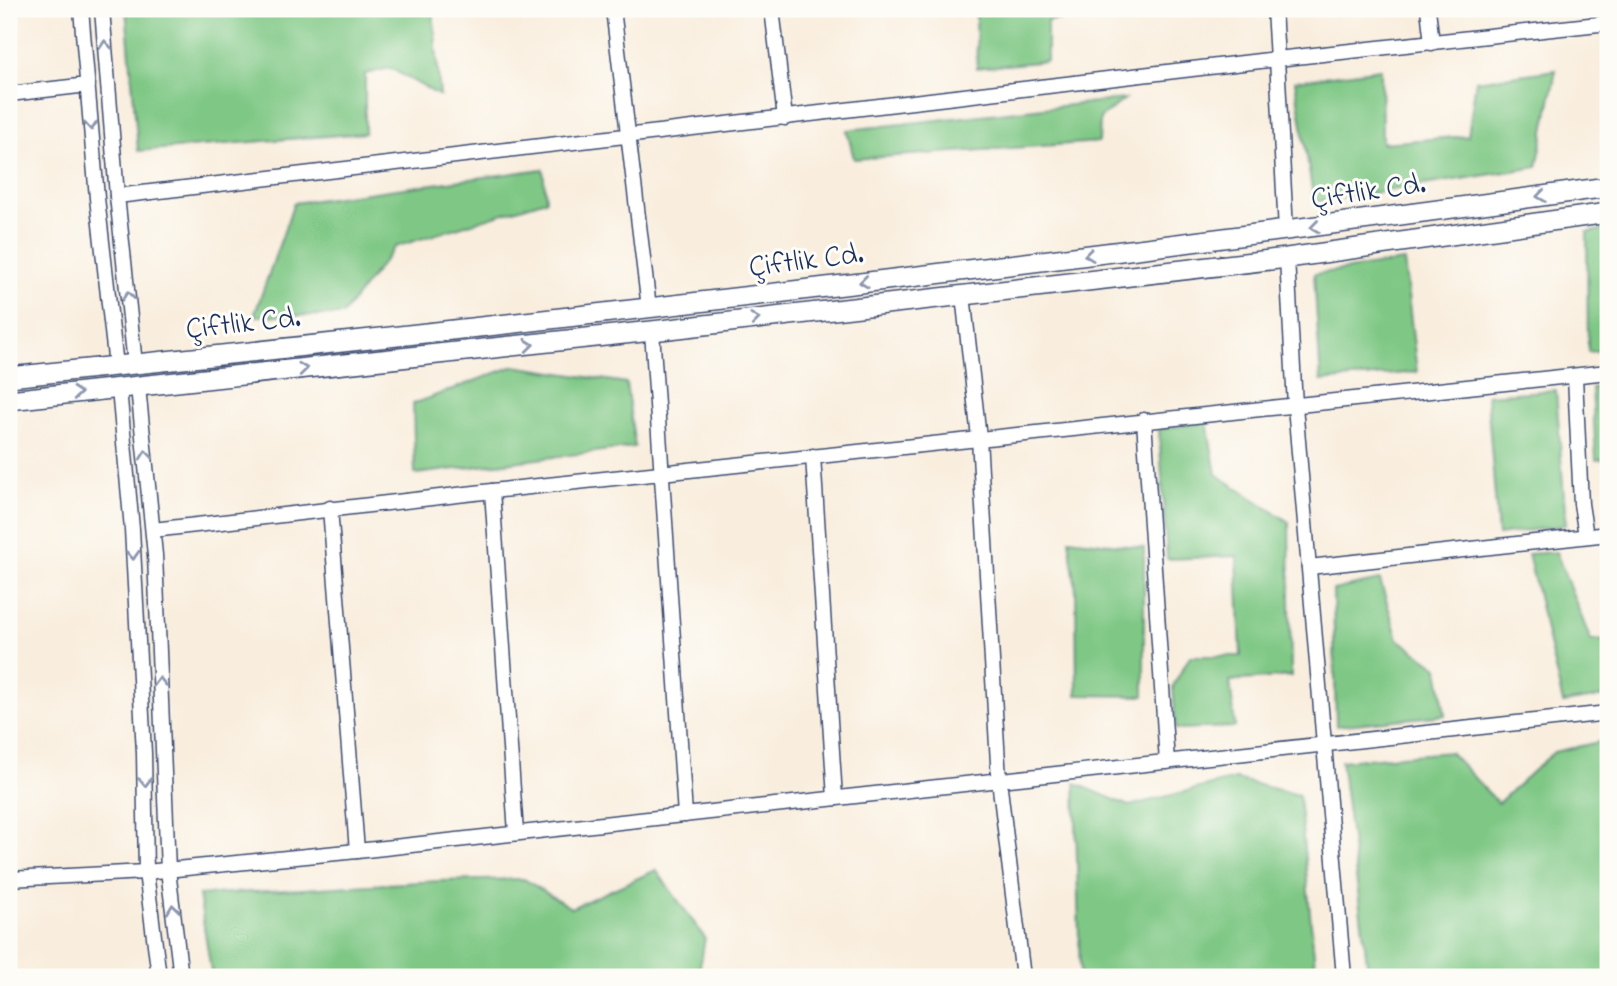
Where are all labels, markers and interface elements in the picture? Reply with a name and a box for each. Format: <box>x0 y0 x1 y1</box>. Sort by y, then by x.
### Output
one-way arrow <box>98 39 113 50</box>
one-way arrow <box>83 120 98 131</box>
street label: Çiftlik Cd. <box>1308 163 1429 223</box>
one-way arrow <box>1535 188 1547 203</box>
one-way arrow <box>1309 219 1321 234</box>
street label: Çiftlik Cd. <box>747 233 866 291</box>
one-way arrow <box>1084 247 1095 262</box>
one-way arrow <box>858 275 869 290</box>
one-way arrow <box>121 290 136 301</box>
street label: Çiftlik Cd. <box>184 297 303 353</box>
one-way arrow <box>750 312 761 327</box>
one-way arrow <box>523 337 535 352</box>
one-way arrow <box>297 362 309 377</box>
one-way arrow <box>72 386 83 401</box>
one-way arrow <box>138 450 153 461</box>
one-way arrow <box>126 550 141 561</box>
one-way arrow <box>153 677 168 688</box>
one-way arrow <box>137 777 153 788</box>
one-way arrow <box>165 904 180 915</box>

